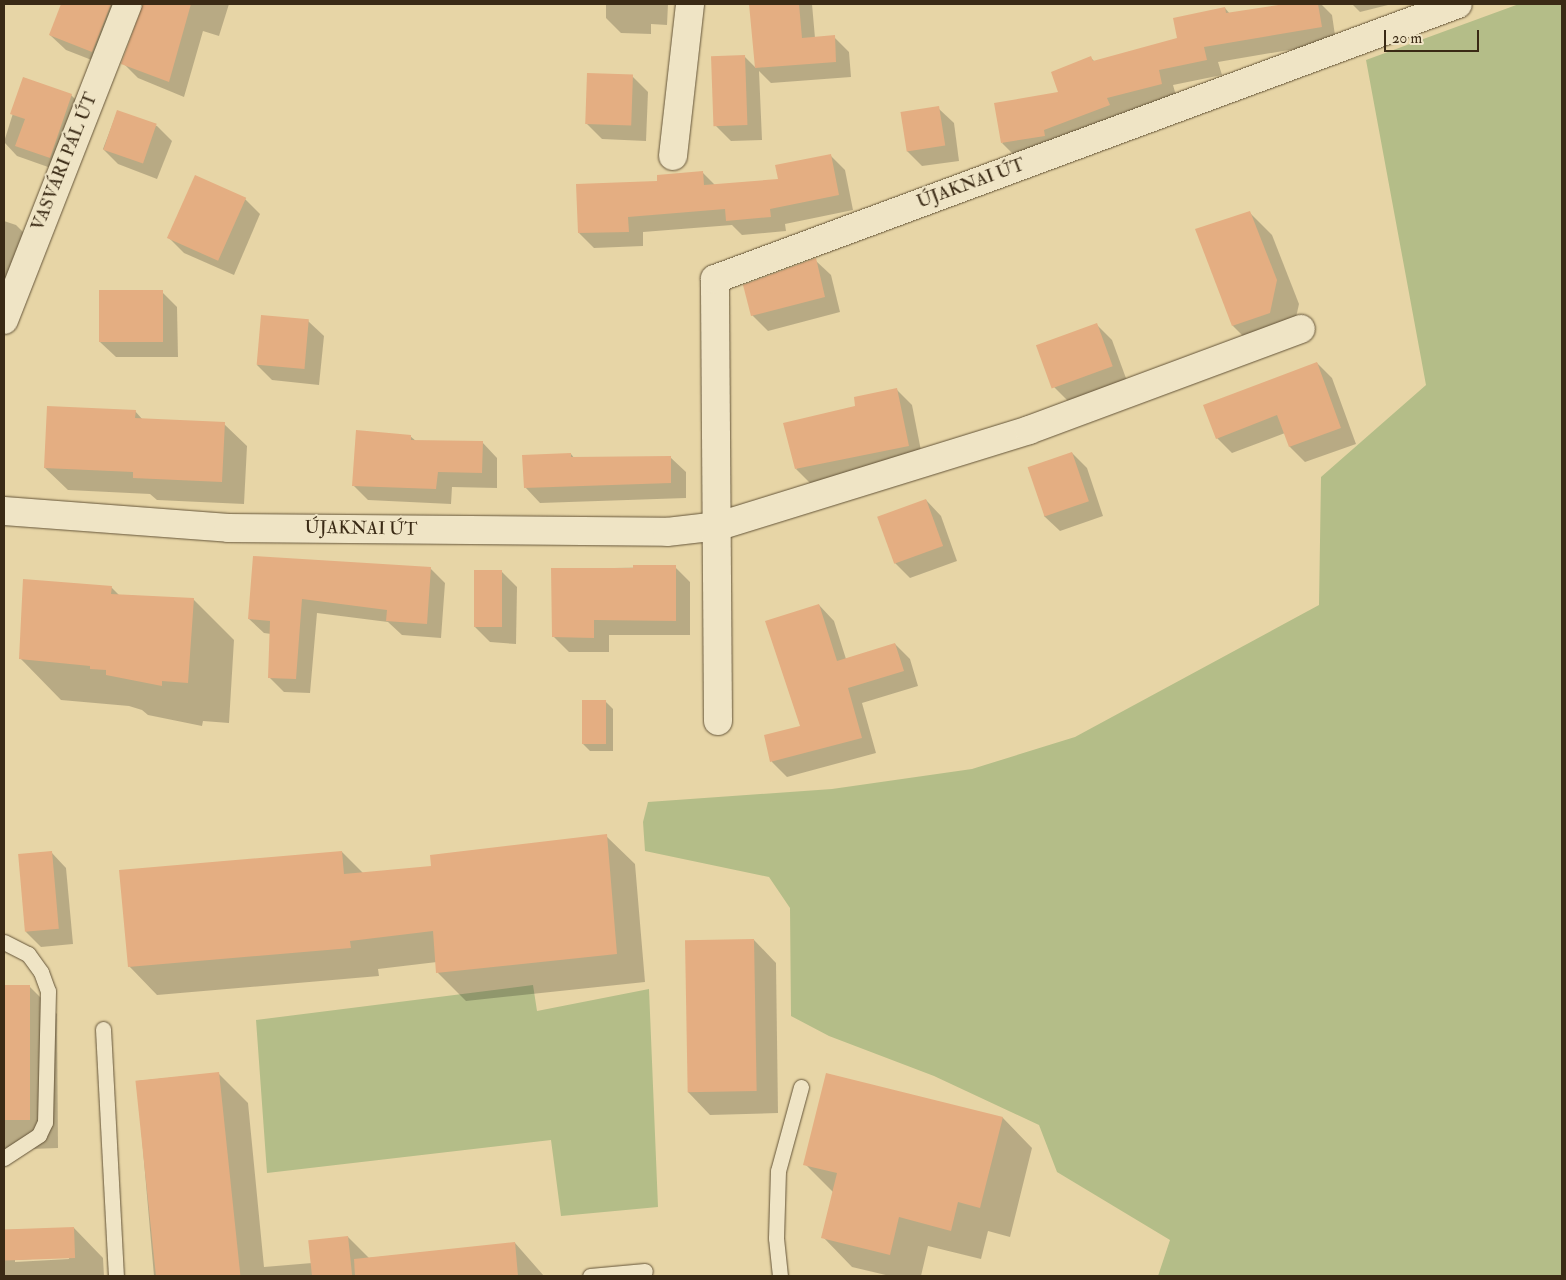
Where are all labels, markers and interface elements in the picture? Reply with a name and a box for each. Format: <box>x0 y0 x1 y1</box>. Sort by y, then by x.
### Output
scale bar <box>1386 20 1481 52</box>
text: 20 m <box>1392 29 1422 48</box>
street label: VASVÁRI PÁL ÚT <box>27 90 103 234</box>
street label: ÚJAKNAI ÚT <box>914 155 1028 213</box>
street label: ÚJAKNAI ÚT <box>304 517 418 541</box>

